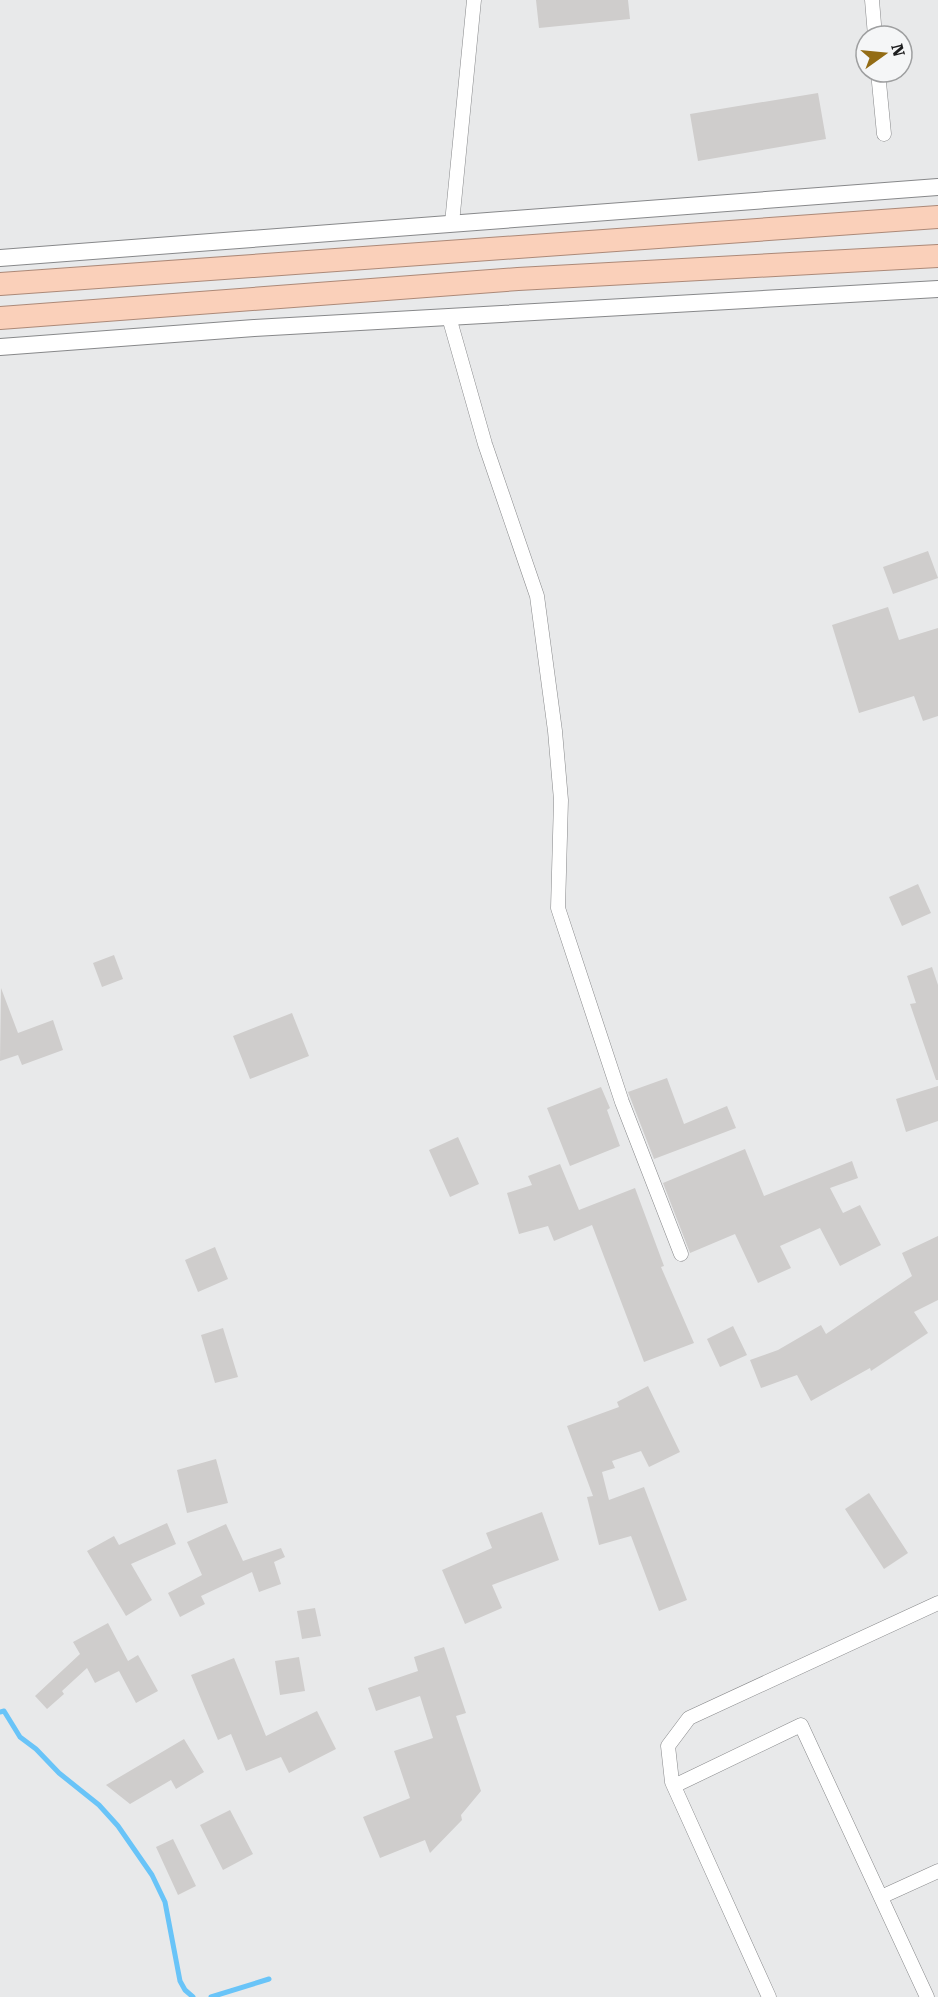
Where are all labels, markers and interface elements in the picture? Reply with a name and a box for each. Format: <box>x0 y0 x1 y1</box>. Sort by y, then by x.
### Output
north arrow <box>854 24 914 84</box>
text: N <box>887 42 909 59</box>

